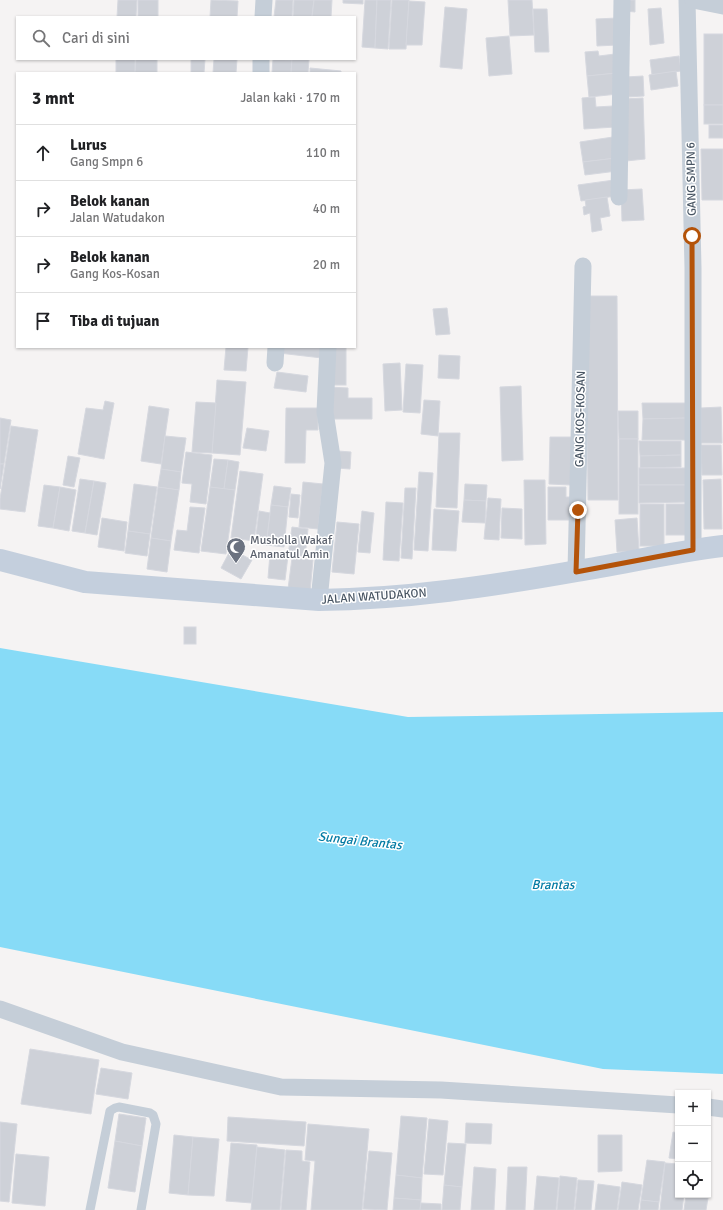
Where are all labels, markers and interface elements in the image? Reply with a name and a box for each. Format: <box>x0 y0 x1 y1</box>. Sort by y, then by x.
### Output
search box <box>16 16 356 60</box>
icon: search <box>30 27 52 49</box>
text: Cari di sini <box>62 29 130 47</box>
text: 3 mnt <box>32 88 74 109</box>
text: Jalan kaki · 170 m <box>241 90 340 106</box>
text: Lurus <box>70 136 107 154</box>
icon: ahead <box>32 142 54 164</box>
street label: GANG SMPN 6 <box>683 142 700 216</box>
text: 110 m <box>306 145 340 161</box>
text: Gang Smpn 6 <box>70 154 143 170</box>
text: Belok kanan <box>70 192 150 210</box>
icon: right <box>32 198 54 220</box>
text: 40 m <box>313 201 340 217</box>
text: Jalan Watudakon <box>70 210 165 226</box>
route start <box>683 227 701 245</box>
text: Belok kanan <box>70 248 150 266</box>
icon: right <box>32 254 54 276</box>
text: 20 m <box>313 257 340 273</box>
text: Gang Kos-Kosan <box>70 266 160 282</box>
icon: arrive <box>32 310 54 332</box>
text: Tiba di tujuan <box>70 312 160 330</box>
street label: GANG KOS-KOSAN <box>572 371 589 467</box>
route end <box>569 501 587 519</box>
place label: Musholla Wakaf Amanatul Amin <box>250 533 333 562</box>
mosque icon: Musholla Wakaf Amanatul Amin <box>225 536 247 564</box>
street label: JALAN WATUDAKON <box>321 585 427 608</box>
water label: Sungai Brantas <box>317 829 404 853</box>
water label: Brantas <box>532 877 576 893</box>
map controls <box>675 1090 711 1198</box>
button: + <box>675 1090 711 1126</box>
button: − <box>675 1126 711 1162</box>
button: locate <box>675 1162 711 1198</box>

